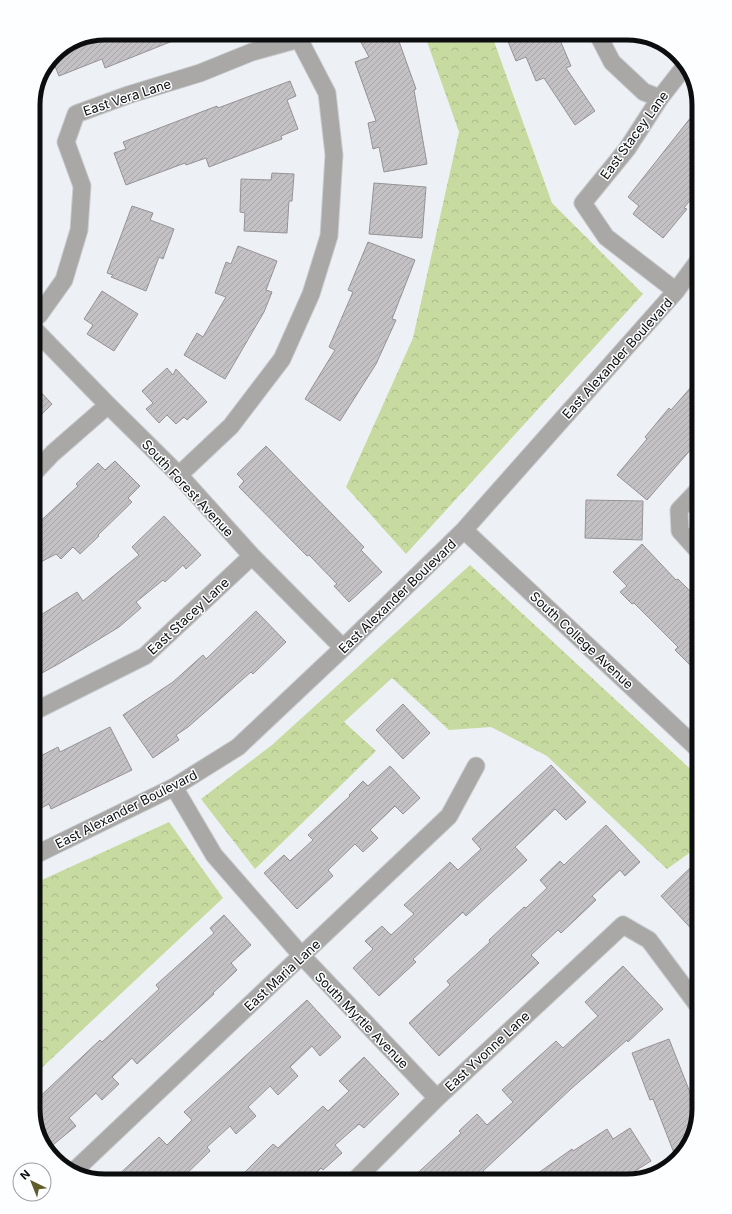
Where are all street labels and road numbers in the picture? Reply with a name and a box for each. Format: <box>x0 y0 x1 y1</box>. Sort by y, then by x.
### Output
street label: East Vera Lane <box>81 75 173 119</box>
street label: East Stacey Lane <box>597 88 671 182</box>
street label: East Alexander Boulevard <box>558 294 676 422</box>
street label: South Forest Avenue <box>139 436 237 540</box>
street label: East Alexander Boulevard <box>335 536 459 656</box>
street label: East Stacey Lane <box>144 574 232 658</box>
street label: South College Avenue <box>527 588 637 692</box>
street label: East Alexander Boulevard <box>52 766 200 852</box>
street label: East Maria Lane <box>241 936 323 1014</box>
street label: South Myrtle Avenue <box>312 968 412 1072</box>
street label: East Yvonne Lane <box>441 1008 533 1094</box>

